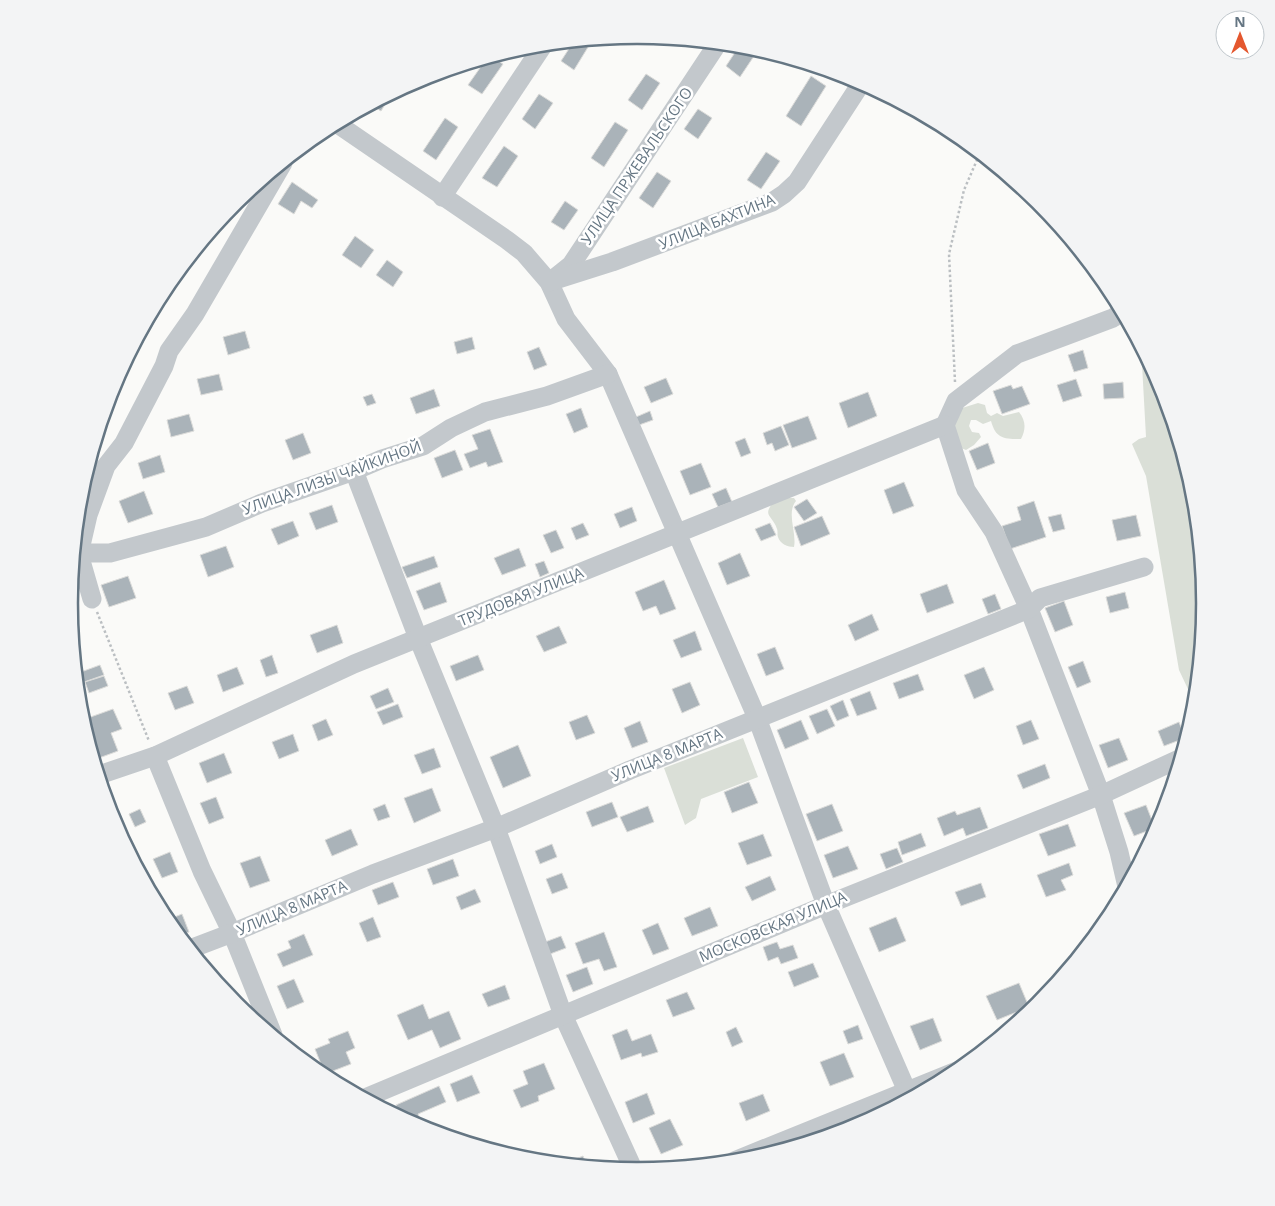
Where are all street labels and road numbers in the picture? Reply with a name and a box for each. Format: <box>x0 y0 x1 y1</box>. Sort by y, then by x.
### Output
street label: УЛИЦА ПРЖЕВАЛЬСКОГО <box>576 83 696 248</box>
street label: УЛИЦА БАХТИНА <box>656 189 778 253</box>
street label: УЛИЦА ЛИЗЫ ЧАЙКИНОЙ <box>239 435 424 519</box>
street label: ТРУДОВАЯ УЛИЦА <box>455 562 586 630</box>
street label: УЛИЦА 8 МАРТА <box>608 723 725 785</box>
street label: УЛИЦА 8 МАРТА <box>233 875 350 939</box>
street label: МОСКОВСКАЯ УЛИЦА <box>696 886 850 966</box>

